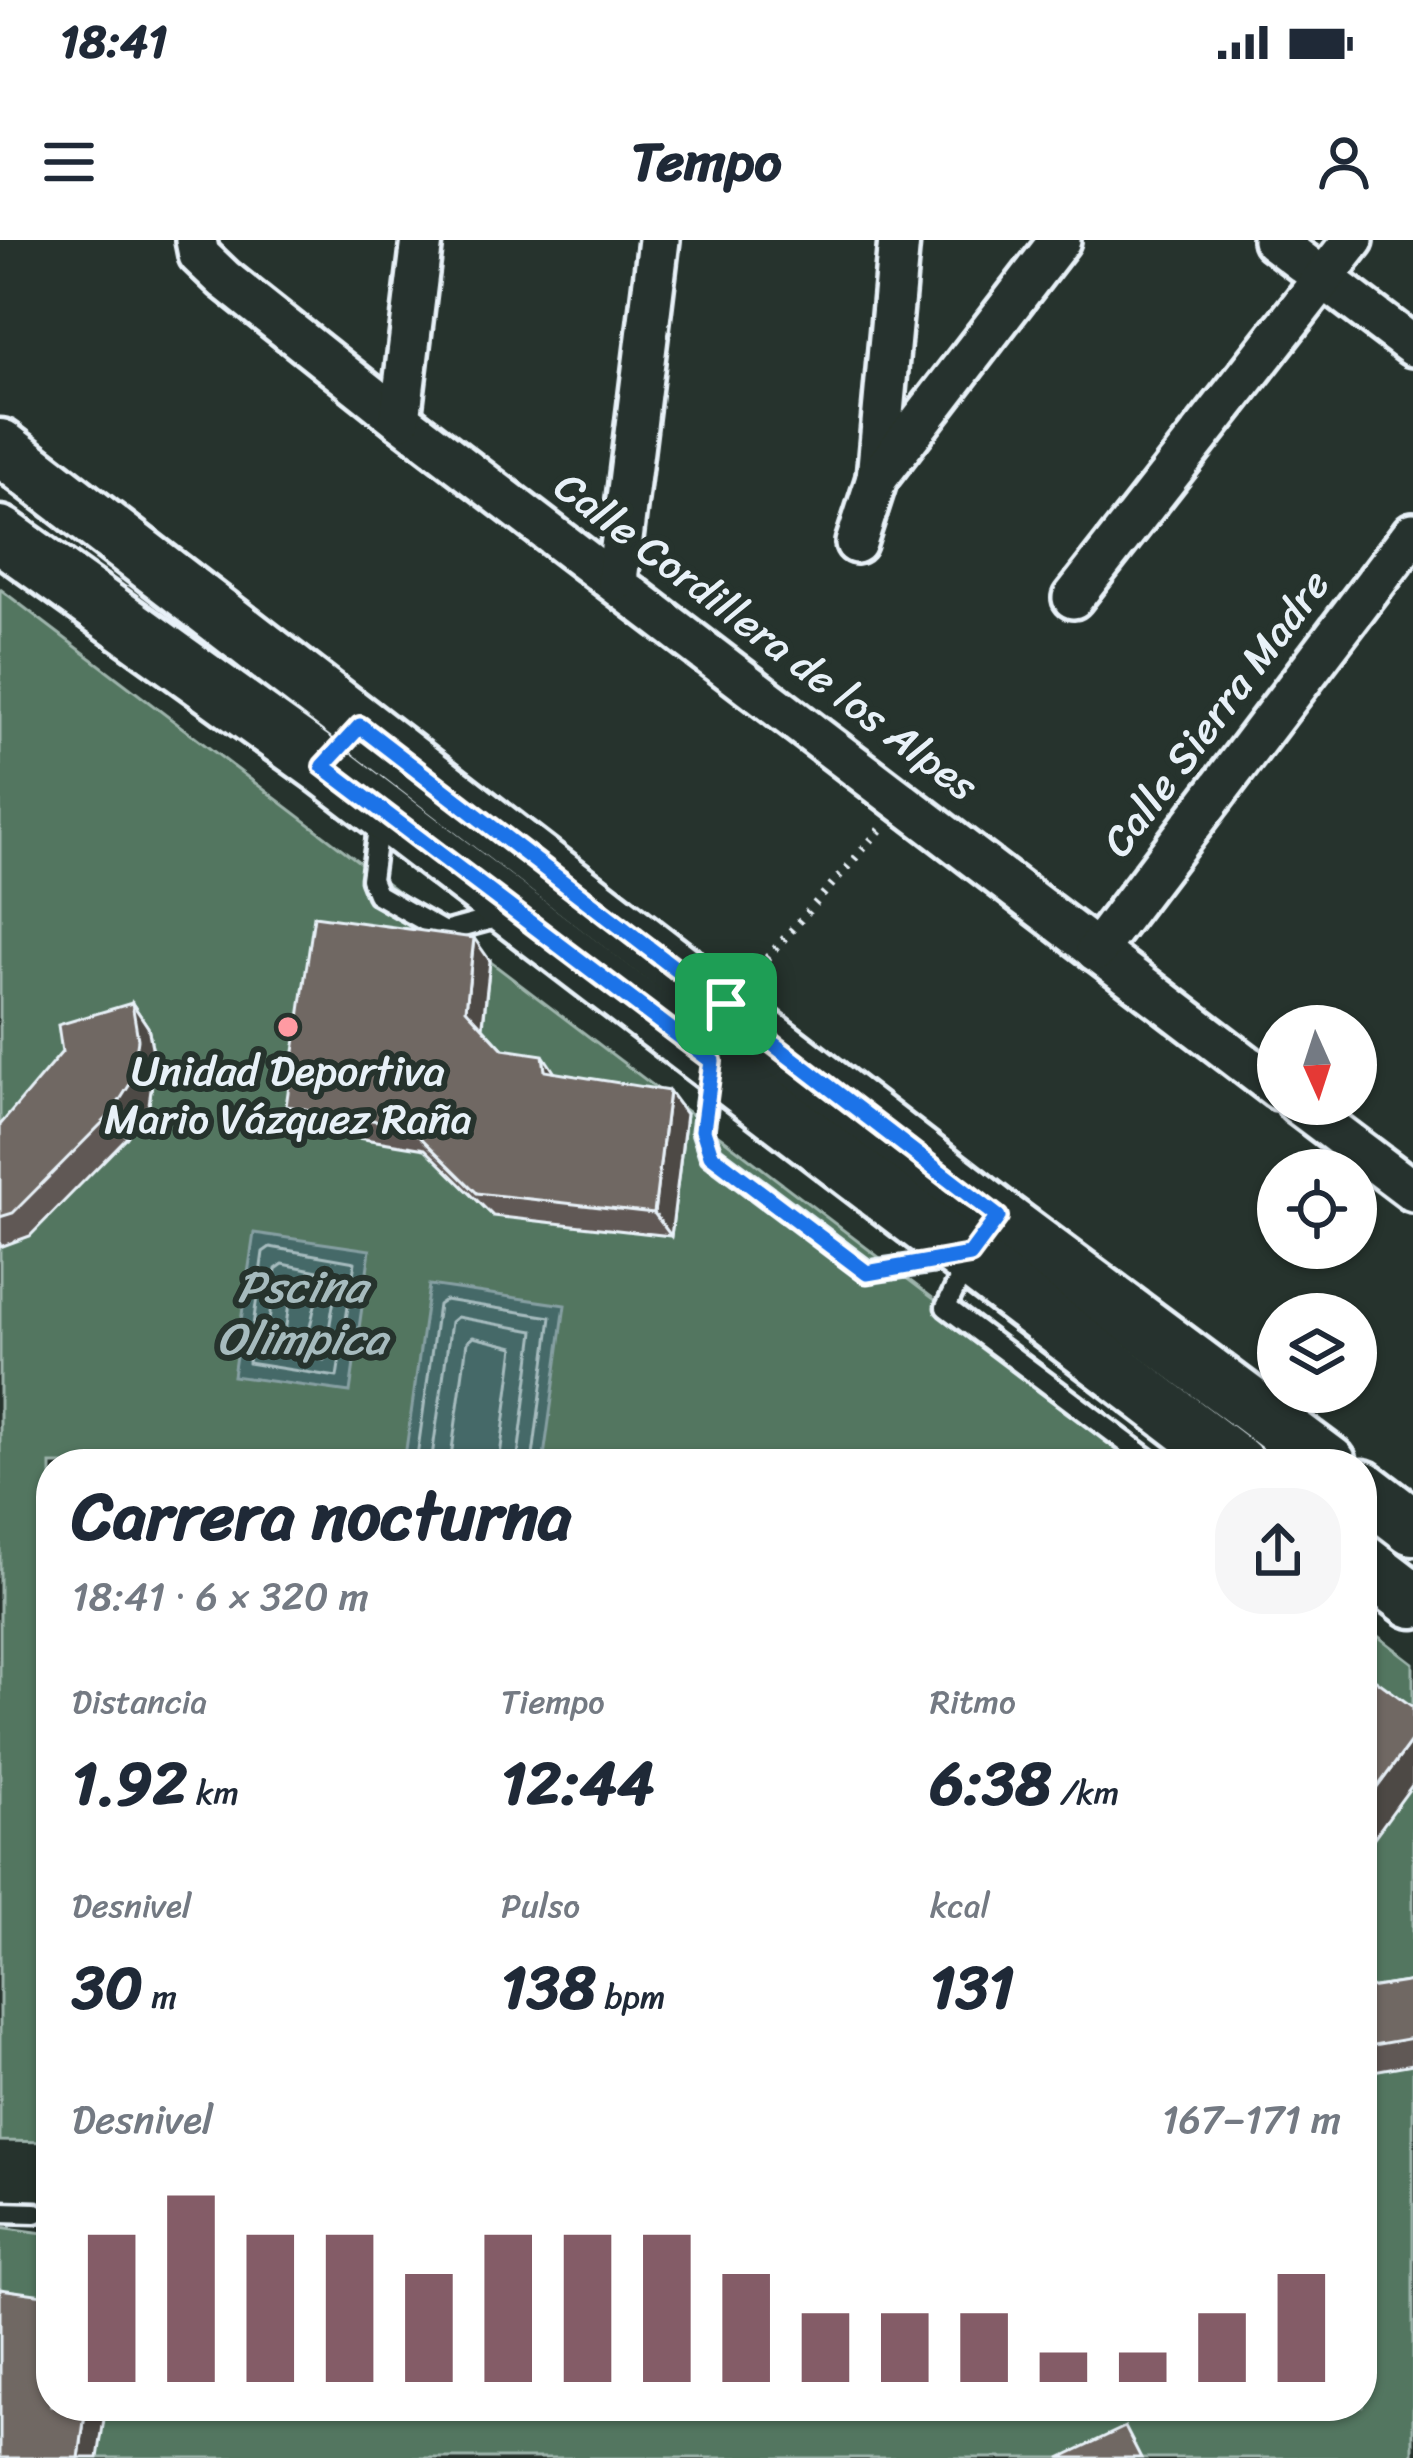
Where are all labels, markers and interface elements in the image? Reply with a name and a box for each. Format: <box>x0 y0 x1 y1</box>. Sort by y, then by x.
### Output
text: 18:41 <box>60 2 167 82</box>
text: Tempo <box>631 114 782 210</box>
icon: menu <box>36 129 102 195</box>
icon: person <box>1311 129 1377 195</box>
street label: Calle Cordillera de los Alpes <box>538 451 995 821</box>
street label: Calle Sierra Madre <box>1082 553 1350 873</box>
pin <box>675 953 777 1055</box>
icon: arrive <box>693 971 759 1037</box>
north arrow <box>1257 1005 1377 1125</box>
map controls <box>1257 1005 1377 1413</box>
marker: Unidad Deportiva Mario Vázquez Raña <box>275 1014 301 1040</box>
place label: Unidad Deportiva Mario Vázquez Raña <box>104 1034 472 1156</box>
button: locate <box>1257 1149 1377 1269</box>
water label: Pscina Olimpica <box>217 1247 390 1379</box>
button: layers <box>1257 1293 1377 1413</box>
text: Carrera nocturna <box>72 1458 572 1575</box>
button: share <box>1215 1488 1341 1614</box>
text: 18:41 · 6 × 320 m <box>72 1562 369 1631</box>
text: Distancia <box>72 1673 207 1731</box>
text: Tiempo <box>501 1673 605 1731</box>
text: Ritmo <box>930 1673 1016 1731</box>
text: 1.92 <box>72 1731 187 1837</box>
text: 12:44 <box>501 1731 654 1837</box>
text: 6:38 <box>930 1731 1051 1837</box>
text: km <box>187 1764 239 1822</box>
text: /km <box>1051 1764 1119 1822</box>
text: Desnivel <box>72 1877 191 1935</box>
text: Pulso <box>501 1877 580 1935</box>
text: kcal <box>930 1877 990 1935</box>
text: 30 <box>72 1935 143 2041</box>
text: 138 <box>501 1935 596 2041</box>
text: 131 <box>930 1935 1014 2041</box>
text: m <box>143 1968 177 2026</box>
text: bpm <box>596 1968 665 2026</box>
text: Desnivel <box>72 2085 213 2154</box>
text: 167–171 m <box>1162 2085 1341 2154</box>

